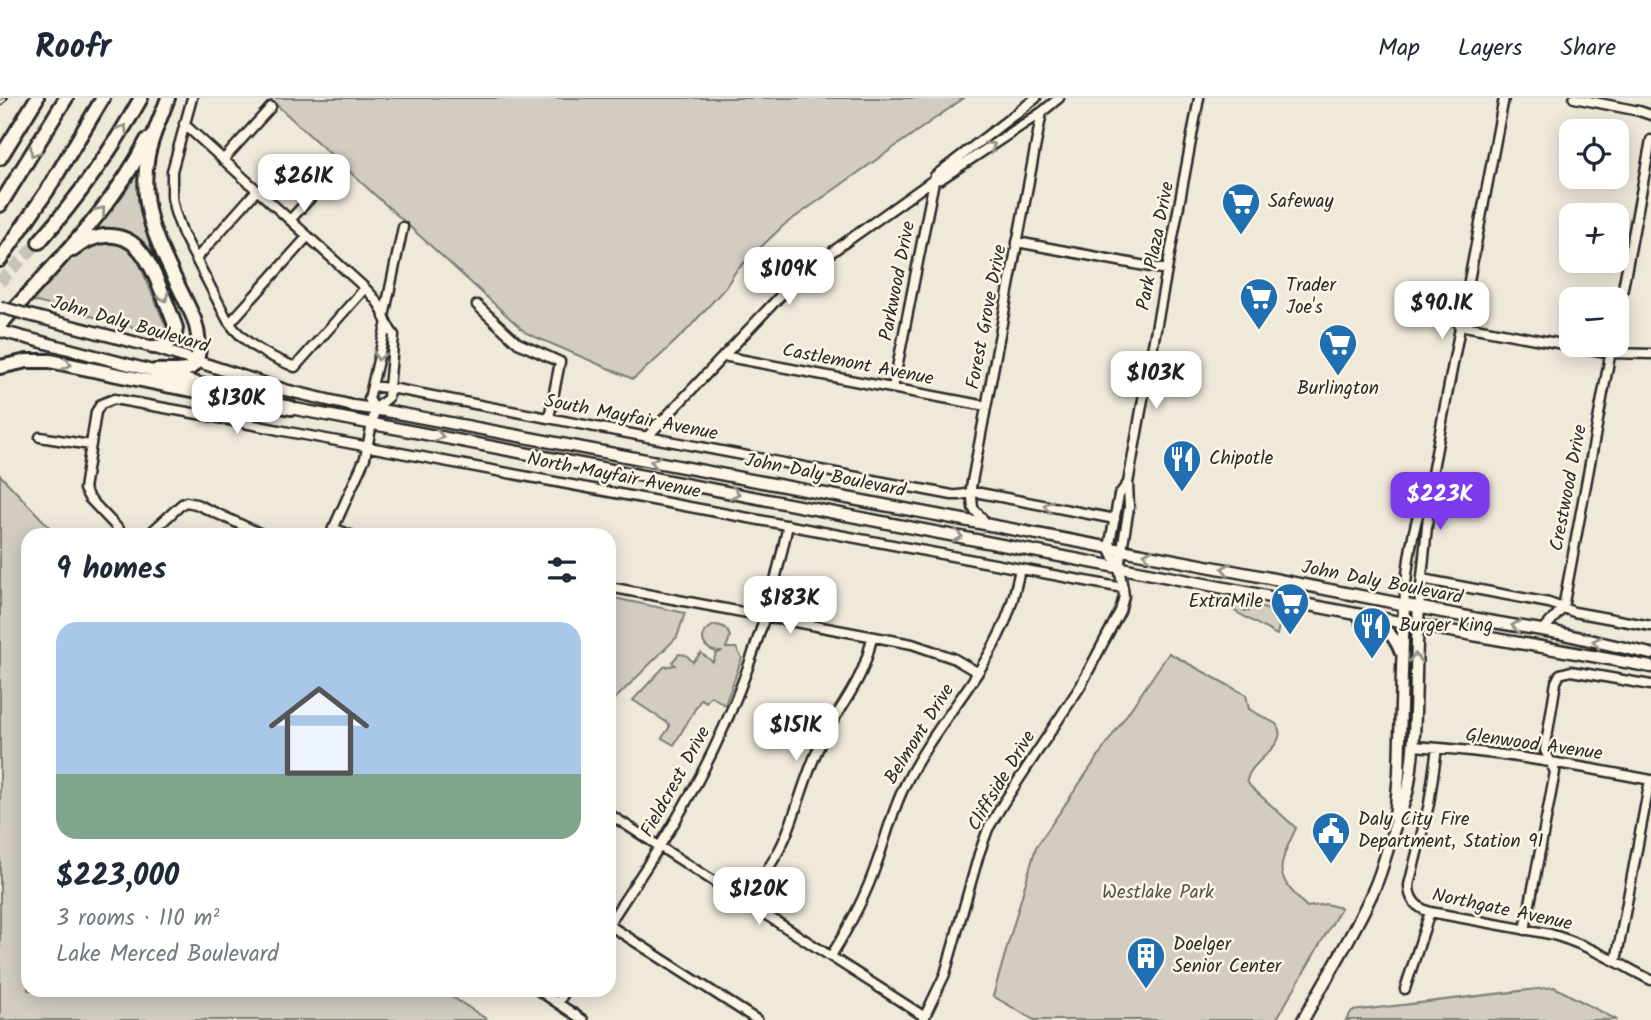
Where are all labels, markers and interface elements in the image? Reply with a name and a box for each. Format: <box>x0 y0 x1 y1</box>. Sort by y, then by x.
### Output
text: Roofr <box>35 22 111 75</box>
text: Map <box>1378 29 1420 68</box>
text: Layers <box>1458 29 1522 68</box>
text: Share <box>1560 29 1616 68</box>
map controls <box>1559 119 1629 357</box>
button: locate <box>1559 119 1629 189</box>
one-way arrow <box>115 123 128 136</box>
one-way arrow <box>983 141 996 154</box>
one-way arrow <box>30 144 43 157</box>
pin: $261K <box>255 155 353 214</box>
text: $261K <box>274 159 334 195</box>
street label: Park Plaza Drive <box>1129 179 1183 313</box>
supermarket icon: Safeway <box>1220 181 1262 236</box>
place label: Safeway <box>1268 187 1334 217</box>
button: + <box>1559 203 1629 273</box>
one-way arrow <box>93 207 105 220</box>
street label: Parkwood Drive <box>872 218 924 343</box>
street label: Forest Grove Drive <box>958 242 1016 392</box>
pin: $109K <box>740 248 838 307</box>
text: $109K <box>760 252 818 288</box>
place label: Trader Joe's <box>1286 271 1337 323</box>
supermarket icon: Trader Joe's <box>1238 276 1280 331</box>
pin: $90.1K <box>1385 282 1499 341</box>
text: $90.1K <box>1410 286 1474 322</box>
button: − <box>1559 287 1629 357</box>
street label: John Daly Boulevard <box>47 288 213 362</box>
one-way arrow <box>156 290 170 303</box>
supermarket icon: Burlington <box>1317 322 1359 377</box>
street label: Castlemont Avenue <box>780 336 937 394</box>
one-way arrow <box>372 350 387 362</box>
pin: $103K <box>1107 352 1205 411</box>
one-way arrow <box>61 356 73 371</box>
text: $103K <box>1127 356 1185 392</box>
place label: Burlington <box>1297 374 1379 404</box>
pin: $130K <box>188 376 286 436</box>
text: $130K <box>208 381 266 417</box>
street label: South Mayfair Avenue <box>542 386 721 450</box>
street label: Crestwood Drive <box>1542 422 1596 554</box>
one-way arrow <box>433 428 445 443</box>
restaurant icon: Chipotle <box>1161 438 1203 493</box>
street label: North Mayfair Avenue <box>525 444 704 508</box>
place label: Chipotle <box>1209 444 1274 474</box>
street label: John Daly Boulevard <box>742 446 909 506</box>
one-way arrow <box>649 455 661 470</box>
pin: $223K <box>1391 472 1489 532</box>
text: $223K <box>1407 477 1473 513</box>
one-way arrow <box>729 485 741 500</box>
one-way arrow <box>1042 499 1054 514</box>
one-way arrow <box>952 528 964 543</box>
text: 9 homes <box>56 546 167 594</box>
one-way arrow <box>1142 548 1154 563</box>
icon: filters <box>543 551 581 589</box>
street label: John Daly Boulevard <box>1299 553 1466 613</box>
one-way arrow <box>1220 563 1232 578</box>
pin: $183K <box>741 576 839 636</box>
text: $183K <box>760 581 820 617</box>
supermarket icon: ExtraMile <box>1269 581 1311 636</box>
place label: ExtraMile <box>1189 587 1263 617</box>
restaurant icon: Burger King <box>1351 605 1393 660</box>
place label: Burger King <box>1399 611 1493 641</box>
one-way arrow <box>1510 618 1521 633</box>
one-way arrow <box>1591 635 1603 650</box>
one-way arrow <box>1408 652 1423 663</box>
icon: home <box>256 668 382 794</box>
street label: Belmont Drive <box>877 677 963 790</box>
pin: $151K <box>747 704 845 763</box>
text: $151K <box>770 708 823 744</box>
street label: Fieldcrest Drive <box>633 720 719 843</box>
street label: Glenwood Avenue <box>1464 721 1605 770</box>
street label: Cliffside Drive <box>960 725 1044 837</box>
place label: Daly City Fire Department, Station 91 <box>1358 805 1543 857</box>
public building icon: Daly City Fire Department, Station 91 <box>1310 810 1352 865</box>
text: $223,000 <box>56 853 179 901</box>
pin: $120K <box>710 868 808 927</box>
text: $120K <box>729 872 789 908</box>
park label: Westlake Park <box>1102 878 1214 908</box>
street label: Northgate Avenue <box>1429 880 1575 940</box>
text: 3 rooms · 110 m² <box>56 901 219 937</box>
place label: Doelger Senior Center <box>1173 930 1283 982</box>
building icon: Doelger Senior Center <box>1125 935 1167 990</box>
text: Lake Merced Boulevard <box>56 937 279 973</box>

